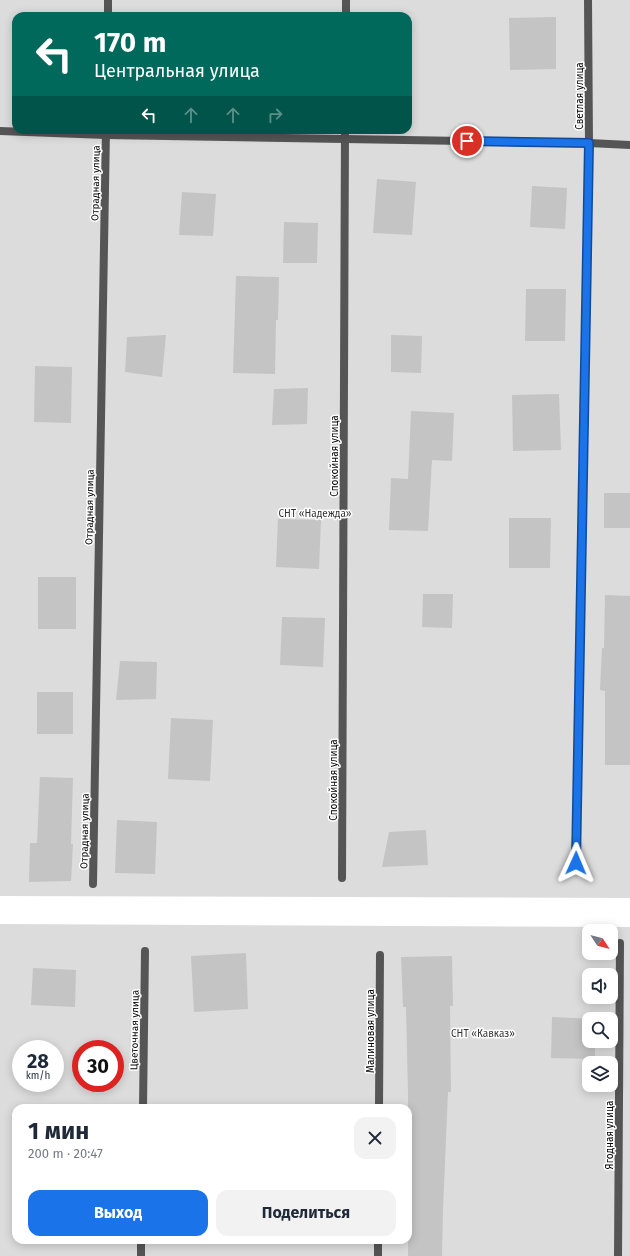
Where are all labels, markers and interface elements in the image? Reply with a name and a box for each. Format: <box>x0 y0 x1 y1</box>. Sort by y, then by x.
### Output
text: 170 m <box>94 26 166 59</box>
icon: left <box>28 28 80 80</box>
text: Центральная улица <box>94 60 260 82</box>
street label: Светлая улица <box>574 62 586 130</box>
icon: left <box>138 104 160 126</box>
icon: ahead <box>180 104 202 126</box>
icon: ahead <box>222 104 244 126</box>
icon: right <box>264 104 286 126</box>
pin <box>450 124 484 158</box>
icon: arrive <box>456 130 478 152</box>
street label: Отрадная улица <box>89 145 103 221</box>
street label: Спокойная улица <box>329 415 341 497</box>
street label: Отрадная улица <box>83 469 97 545</box>
park label: СНТ «Надежда» <box>279 508 352 520</box>
street label: Спокойная улица <box>328 739 340 821</box>
street label: Отрадная улица <box>78 793 92 869</box>
position arrow <box>555 842 597 884</box>
north arrow <box>582 924 618 960</box>
map controls <box>582 924 618 1092</box>
button: sound <box>582 968 618 1004</box>
street label: Малиновая улица <box>365 989 377 1073</box>
street label: Цветочная улица <box>128 990 142 1070</box>
button: search <box>582 1012 618 1048</box>
park label: СНТ «Кавказ» <box>451 1028 515 1040</box>
speed limit sign: 30 <box>72 1040 124 1092</box>
text: 28 <box>27 1049 49 1073</box>
button: layers <box>582 1056 618 1092</box>
text: km/h <box>26 1070 50 1082</box>
street label: Ягодная улица <box>604 1101 616 1169</box>
text: 1 мин <box>28 1117 89 1145</box>
button: close <box>354 1117 396 1159</box>
text: 200 m · 20:47 <box>28 1146 103 1161</box>
button: Выход <box>28 1190 208 1236</box>
button: Поделиться <box>216 1190 396 1236</box>

